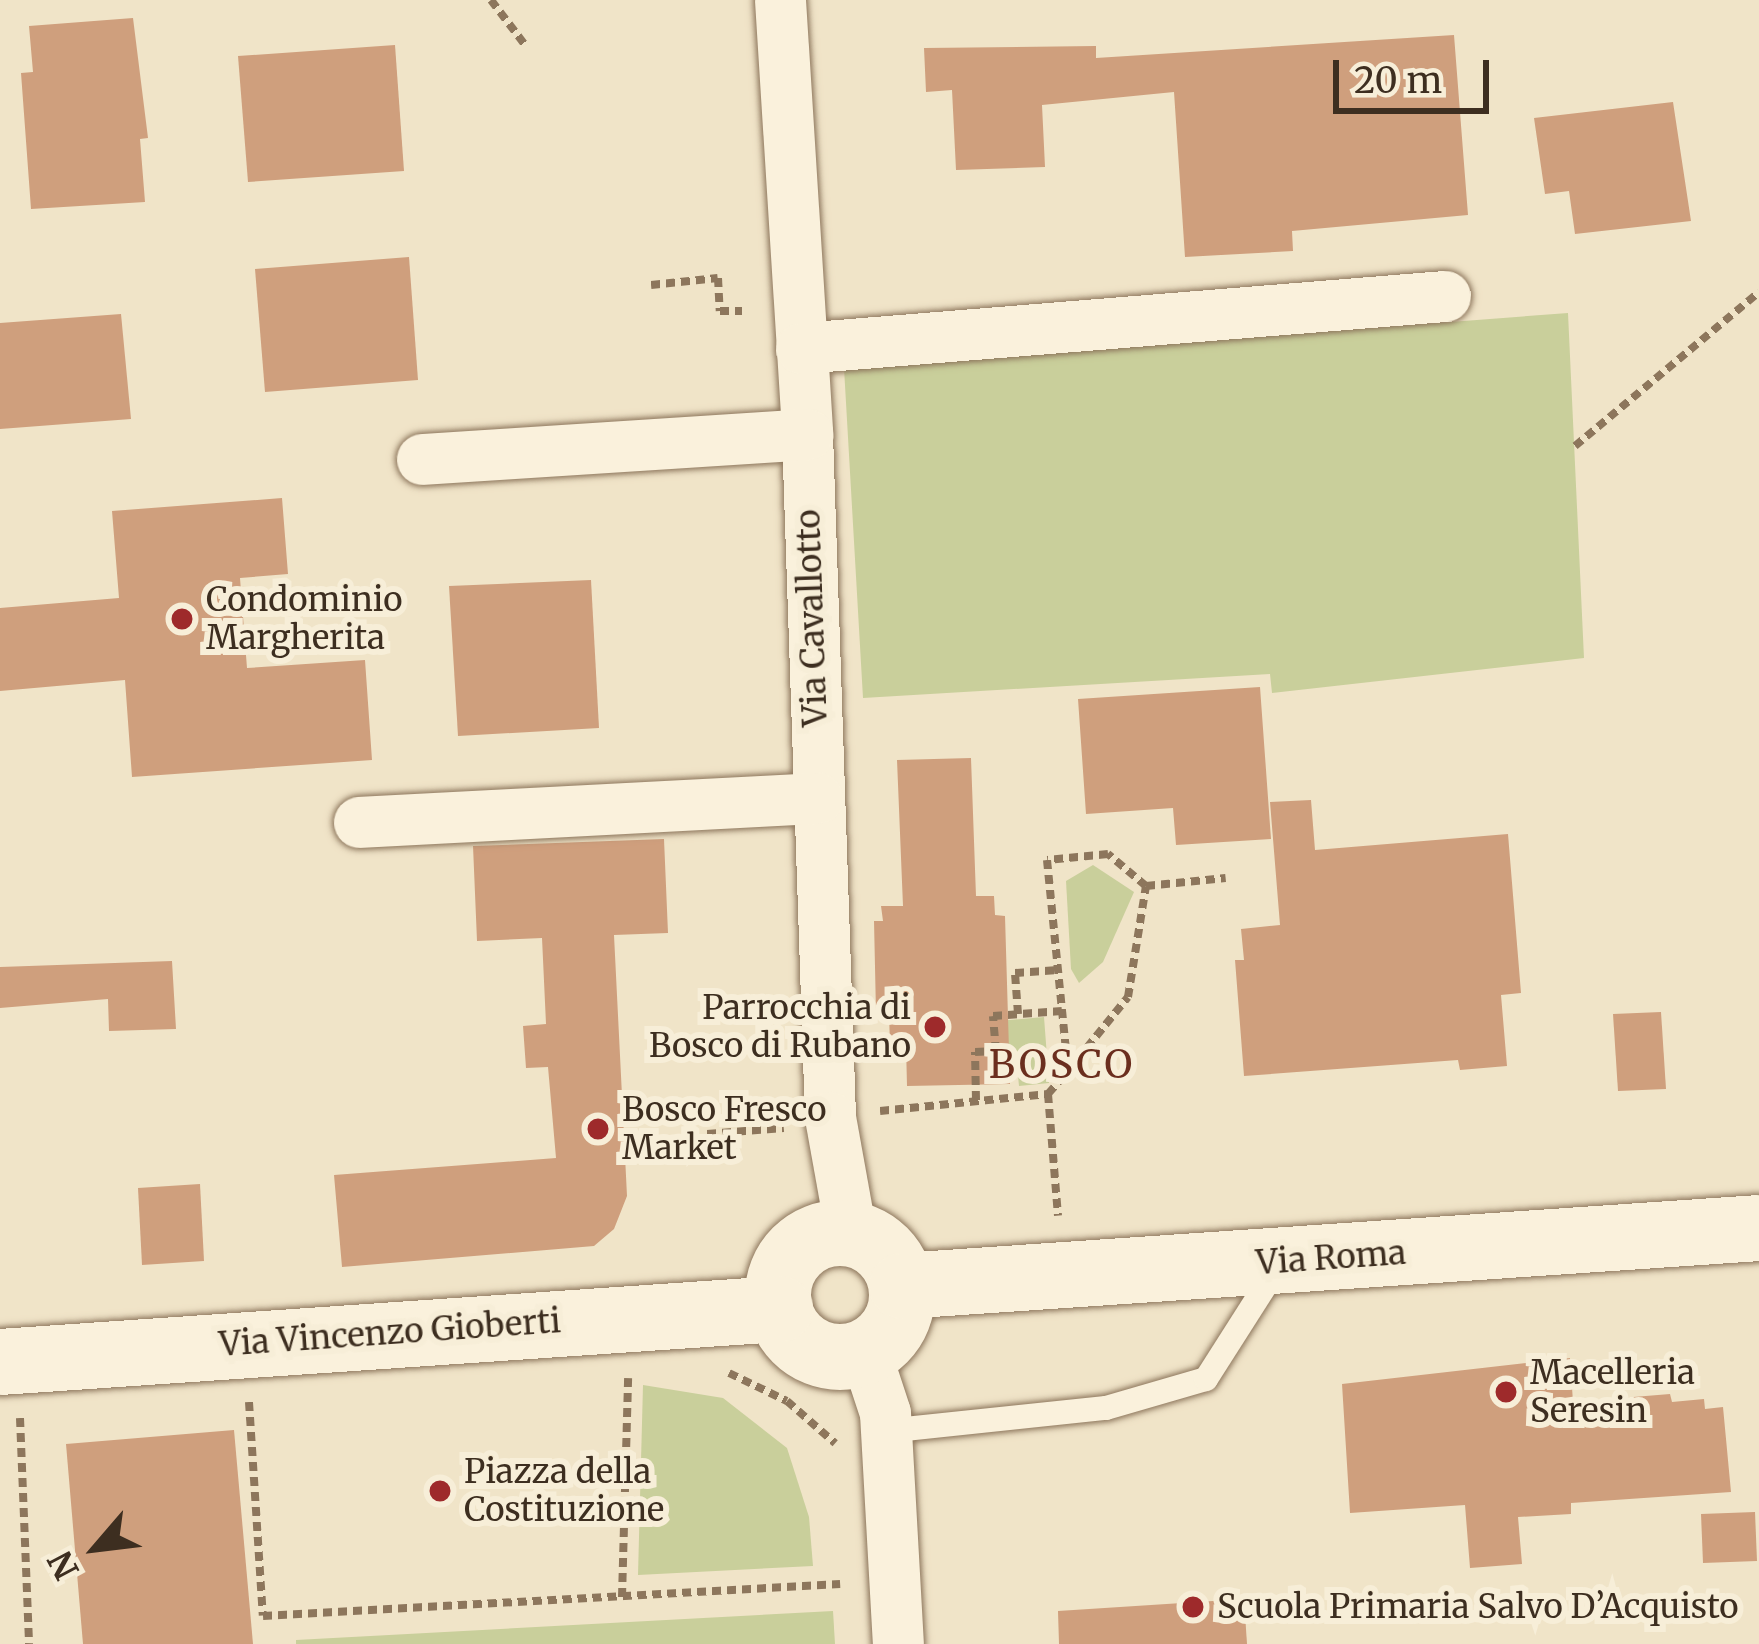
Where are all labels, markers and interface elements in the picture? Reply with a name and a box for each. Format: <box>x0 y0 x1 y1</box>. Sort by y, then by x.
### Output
scale bar <box>1339 36 1495 110</box>
text: 20 m <box>1354 58 1442 103</box>
street label: Via Cavallotto <box>788 509 836 727</box>
place label: Condominio Margherita <box>206 580 403 658</box>
marker: Condominio Margherita <box>169 606 195 632</box>
place label: Parrocchia di Bosco di Rubano <box>649 988 911 1066</box>
marker: Parrocchia di Bosco di Rubano <box>922 1014 948 1040</box>
district label: BOSCO <box>989 1042 1135 1088</box>
place label: Bosco Fresco Market <box>622 1090 827 1168</box>
marker: Bosco Fresco Market <box>585 1116 611 1142</box>
street label: Via Roma <box>1255 1233 1407 1283</box>
street label: Via Vincenzo Gioberti <box>218 1301 562 1365</box>
place label: Macelleria Seresin <box>1530 1353 1695 1431</box>
marker: Macelleria Seresin <box>1493 1379 1519 1405</box>
place label: Piazza della Costituzione <box>464 1452 664 1530</box>
marker: Piazza della Costituzione <box>427 1478 453 1504</box>
north arrow <box>36 1488 156 1608</box>
text: N <box>40 1544 88 1586</box>
place label: Scuola Primaria Salvo D’Acquisto <box>1217 1587 1738 1627</box>
marker: Scuola Primaria Salvo D’Acquisto <box>1180 1594 1206 1620</box>

